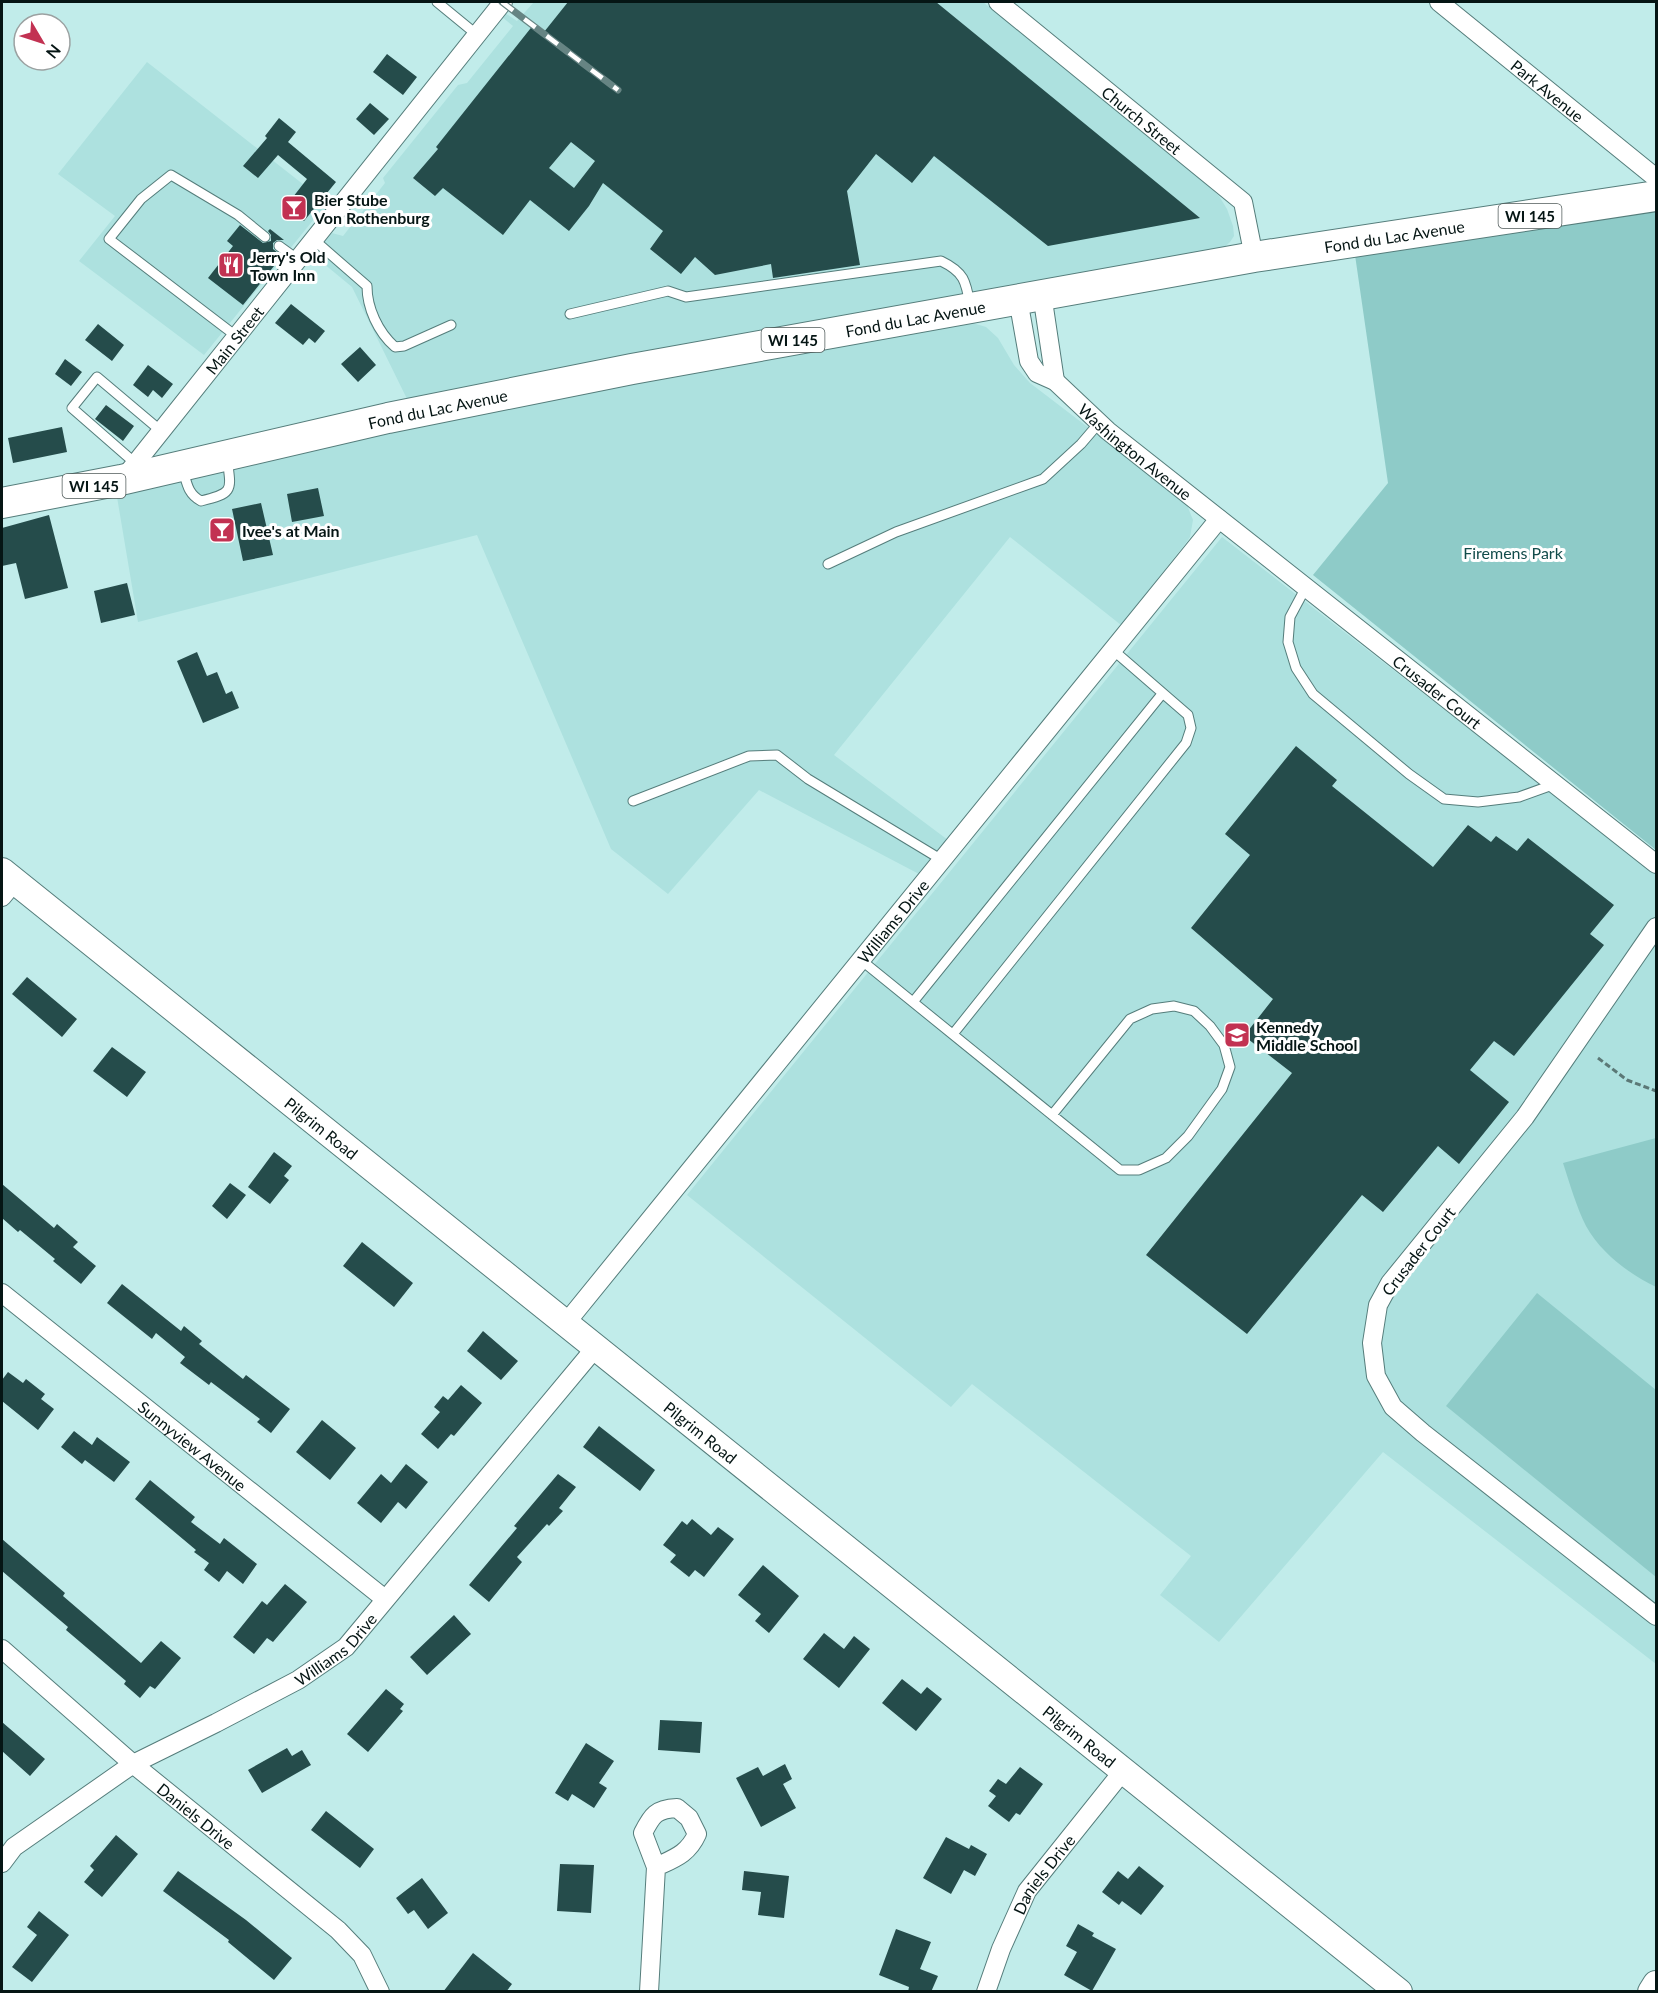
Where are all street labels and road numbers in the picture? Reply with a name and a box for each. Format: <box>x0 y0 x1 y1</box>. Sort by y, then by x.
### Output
street label: Park Avenue <box>1508 55 1588 125</box>
street label: Church Street <box>1099 82 1186 158</box>
road number: WI 145 <box>1498 204 1562 228</box>
street label: Fond du Lac Avenue <box>1323 216 1466 256</box>
street label: Fond du Lac Avenue <box>844 296 987 340</box>
street label: Main Street <box>201 302 267 378</box>
road number: WI 145 <box>762 328 824 352</box>
street label: Fond du Lac Avenue <box>366 385 509 432</box>
street label: Washington Avenue <box>1075 399 1196 503</box>
road number: WI 145 <box>62 474 125 498</box>
street label: Crusader Court <box>1390 651 1486 732</box>
street label: Williams Drive <box>853 875 932 967</box>
street label: Pilgrim Road <box>282 1093 362 1163</box>
street label: Crusader Court <box>1377 1203 1459 1299</box>
street label: Sunnyview Avenue <box>135 1396 250 1494</box>
street label: Pilgrim Road <box>661 1397 741 1467</box>
street label: Williams Drive <box>291 1609 380 1689</box>
street label: Pilgrim Road <box>1040 1701 1120 1771</box>
street label: Daniels Drive <box>154 1778 239 1852</box>
street label: Daniels Drive <box>1008 1830 1078 1917</box>

